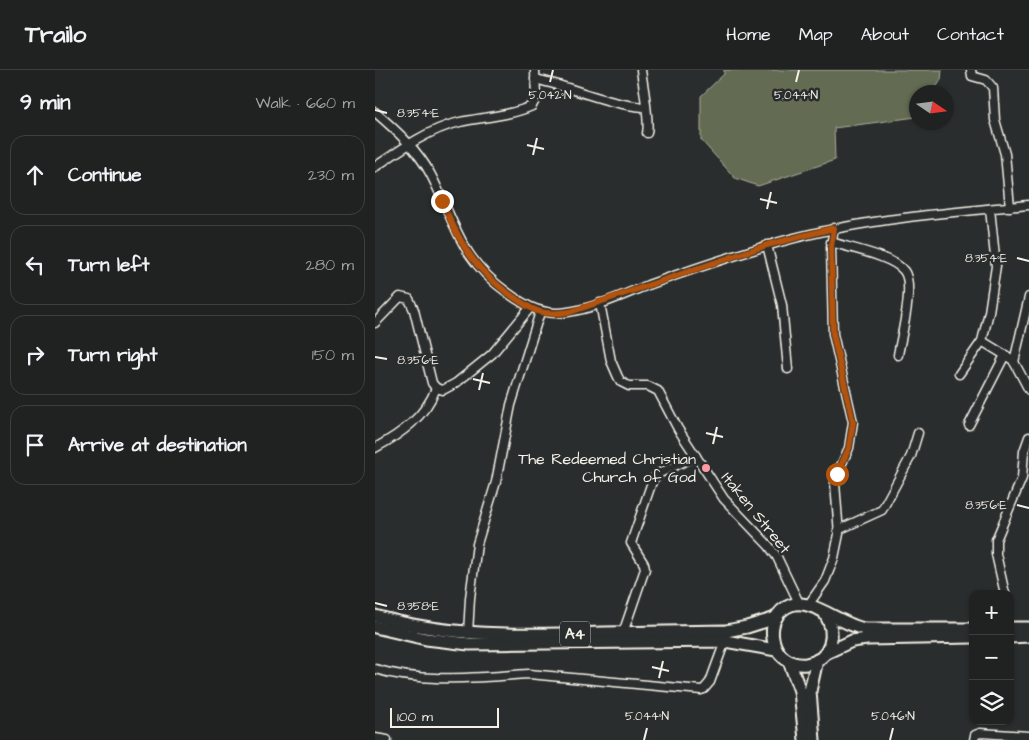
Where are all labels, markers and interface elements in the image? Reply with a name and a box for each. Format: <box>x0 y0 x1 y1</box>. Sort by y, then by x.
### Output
text: Trailo <box>25 18 86 52</box>
text: Home <box>726 22 771 47</box>
text: Map <box>799 22 833 47</box>
text: About <box>861 22 909 47</box>
text: Contact <box>937 22 1004 47</box>
north arrow <box>909 85 954 130</box>
text: 5.042°N <box>529 87 572 104</box>
text: 5.044°N <box>774 87 819 104</box>
text: 9 min <box>20 88 70 117</box>
text: Walk · 660 m <box>255 92 355 114</box>
text: 8.354°E <box>397 105 439 122</box>
icon: ahead <box>21 161 49 189</box>
text: Continue <box>68 162 142 189</box>
text: 230 m <box>308 164 354 186</box>
route end <box>431 190 454 213</box>
text: 8.354°E <box>965 250 1007 267</box>
icon: left <box>21 251 49 279</box>
text: Turn left <box>68 252 149 279</box>
text: 280 m <box>306 254 354 276</box>
icon: right <box>21 341 49 369</box>
text: Turn right <box>68 342 157 369</box>
text: 150 m <box>312 344 354 366</box>
text: 8.356°E <box>397 352 439 369</box>
icon: arrive <box>21 431 49 459</box>
text: Arrive at destination <box>68 432 247 459</box>
place label: The Redeemed Christian Church of God <box>518 448 696 488</box>
marker: The Redeemed Christian Church of God <box>700 462 712 474</box>
route start <box>826 463 849 486</box>
street label: Itaken Street <box>716 467 796 559</box>
text: 8.356°E <box>965 497 1007 514</box>
map controls <box>969 590 1014 725</box>
button: + <box>969 590 1014 635</box>
text: 8.358°E <box>397 598 439 615</box>
road number: A4 <box>560 622 590 646</box>
button: − <box>969 635 1014 680</box>
button: layers <box>969 680 1014 725</box>
scale bar <box>390 705 499 728</box>
text: 100 m <box>397 707 433 727</box>
text: 5.044°N <box>625 708 670 725</box>
text: 5.046°N <box>871 708 915 725</box>

